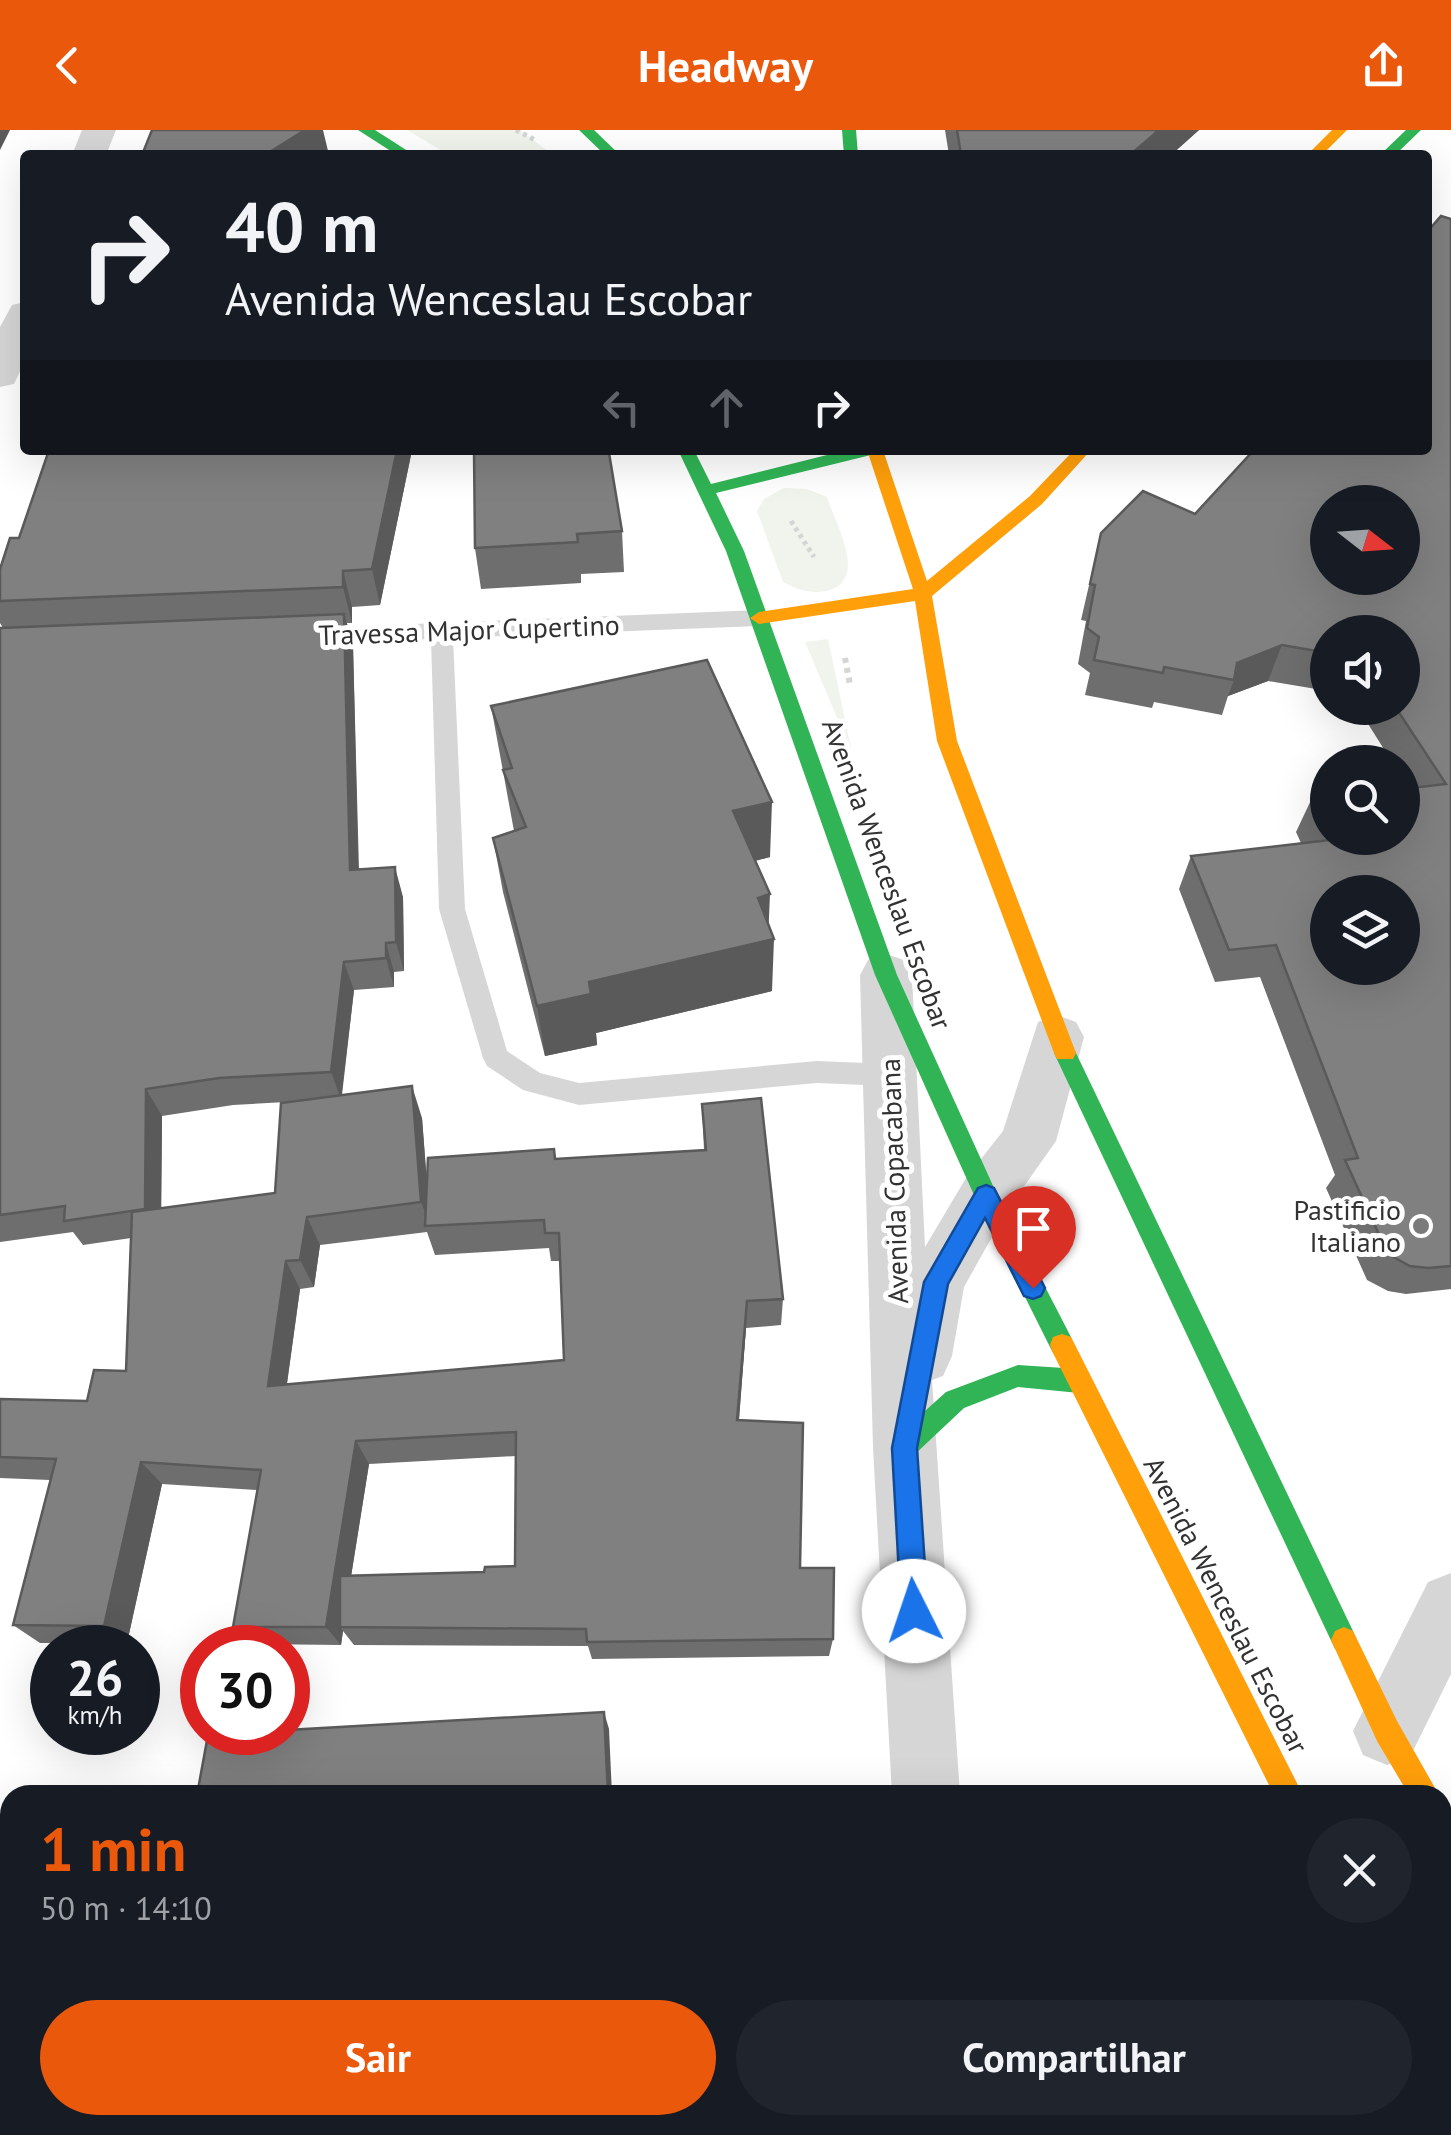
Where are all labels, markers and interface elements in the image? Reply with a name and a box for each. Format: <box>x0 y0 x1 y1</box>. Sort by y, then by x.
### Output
text: Headway <box>638 36 813 94</box>
icon: back <box>40 38 95 93</box>
icon: share <box>1356 38 1411 93</box>
text: 40 m <box>225 181 378 271</box>
icon: right <box>60 190 190 320</box>
text: Avenida Wenceslau Escobar <box>225 269 752 327</box>
icon: left <box>594 380 649 435</box>
icon: ahead <box>699 380 754 435</box>
icon: right <box>804 380 859 435</box>
north arrow <box>1310 485 1420 595</box>
map controls <box>1310 485 1420 985</box>
street label: Travessa Major Cupertino <box>318 606 620 653</box>
button: sound <box>1310 615 1420 725</box>
street label: Avenida Wenceslau Escobar <box>814 713 961 1035</box>
button: search <box>1310 745 1420 855</box>
button: layers <box>1310 875 1420 985</box>
street label: Avenida Copacabana <box>871 1058 916 1305</box>
pin <box>991 1186 1076 1289</box>
place label: Pastificio Italiano <box>1293 1191 1401 1260</box>
icon: arrive <box>1006 1201 1061 1256</box>
marker: Pastificio Italiano <box>1410 1215 1432 1237</box>
street label: Avenida Wenceslau Escobar <box>1136 1450 1318 1760</box>
position arrow <box>862 1559 966 1663</box>
speed limit sign: 30 <box>180 1625 310 1755</box>
text: 26 <box>67 1645 123 1710</box>
text: km/h <box>68 1699 122 1731</box>
text: 1 min <box>40 1810 186 1888</box>
button: close <box>1307 1818 1412 1923</box>
text: 50 m · 14:10 <box>40 1887 212 1929</box>
button: Sair <box>40 2000 716 2115</box>
button: Compartilhar <box>736 2000 1412 2115</box>

